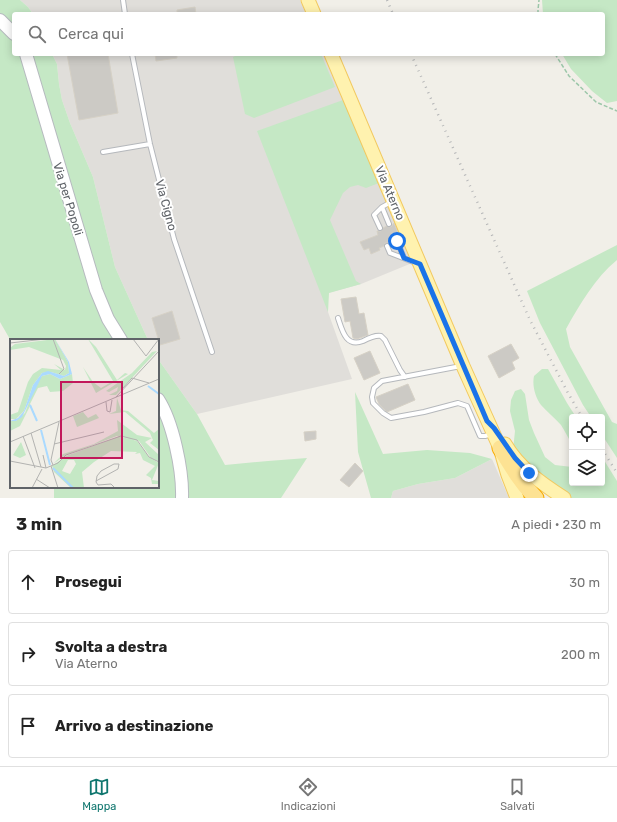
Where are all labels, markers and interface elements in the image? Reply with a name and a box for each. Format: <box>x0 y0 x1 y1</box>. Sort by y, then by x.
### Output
search box <box>12 12 605 56</box>
icon: search <box>26 23 48 45</box>
text: Cerca qui <box>58 25 124 43</box>
street label: Via per Popoli <box>50 161 86 237</box>
street label: Via Aterno <box>372 164 408 222</box>
street label: Via Cigno <box>152 178 180 232</box>
route start <box>388 232 406 250</box>
inset map <box>10 339 159 488</box>
map controls <box>569 414 605 486</box>
button: locate <box>569 414 605 450</box>
button: layers <box>569 450 605 486</box>
route end <box>520 464 538 482</box>
text: 3 min <box>16 514 62 534</box>
text: A piedi · 230 m <box>511 517 601 532</box>
icon: ahead <box>17 571 39 593</box>
text: Prosegui <box>55 573 122 591</box>
text: 30 m <box>569 575 600 590</box>
text: Svolta a destra <box>55 638 167 656</box>
icon: right <box>17 643 39 665</box>
text: 200 m <box>561 647 600 662</box>
text: Via Aterno <box>55 656 118 671</box>
icon: arrive <box>17 715 39 737</box>
text: Arrivo a destinazione <box>55 717 213 735</box>
tab: Mappa <box>82 776 116 813</box>
tab: Indicazioni <box>281 776 336 813</box>
tab: Salvati <box>500 776 535 813</box>

